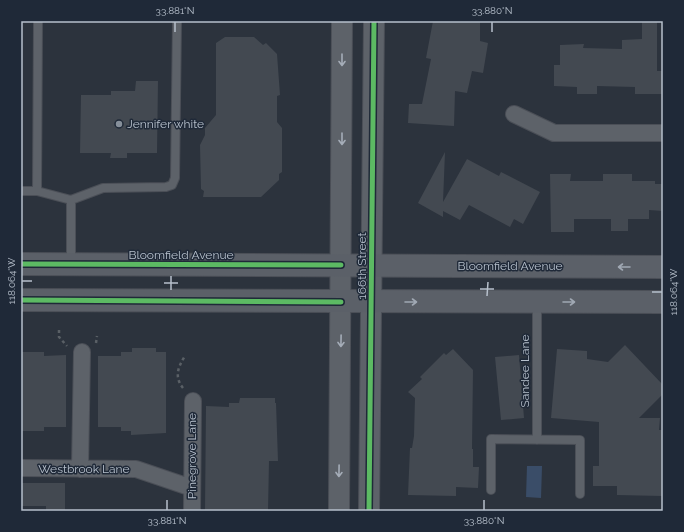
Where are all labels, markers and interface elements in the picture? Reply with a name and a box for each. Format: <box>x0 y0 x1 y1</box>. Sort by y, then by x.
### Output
text: 33.881°N <box>156 5 194 16</box>
text: 33.880°N <box>472 5 512 16</box>
one-way arrow <box>338 53 346 66</box>
place label: Jennifer white <box>127 117 204 131</box>
marker: Jennifer white <box>114 119 124 129</box>
one-way arrow <box>338 132 346 145</box>
street label: 166th Street <box>355 233 369 299</box>
street label: Bloomfield Avenue <box>128 248 234 262</box>
text: 118.064°W <box>6 257 17 305</box>
street label: Bloomfield Avenue <box>457 259 563 273</box>
one-way arrow <box>618 263 631 271</box>
text: 118.064°W <box>668 268 679 316</box>
one-way arrow <box>404 298 417 306</box>
one-way arrow <box>562 298 575 306</box>
one-way arrow <box>337 334 345 347</box>
street label: Sandee Lane <box>518 334 532 408</box>
street label: Pinegrove Lane <box>185 413 199 499</box>
street label: Westbrook Lane <box>38 462 130 476</box>
one-way arrow <box>335 464 343 477</box>
text: 33.881°N <box>148 515 186 526</box>
text: 33.880°N <box>464 515 504 526</box>

